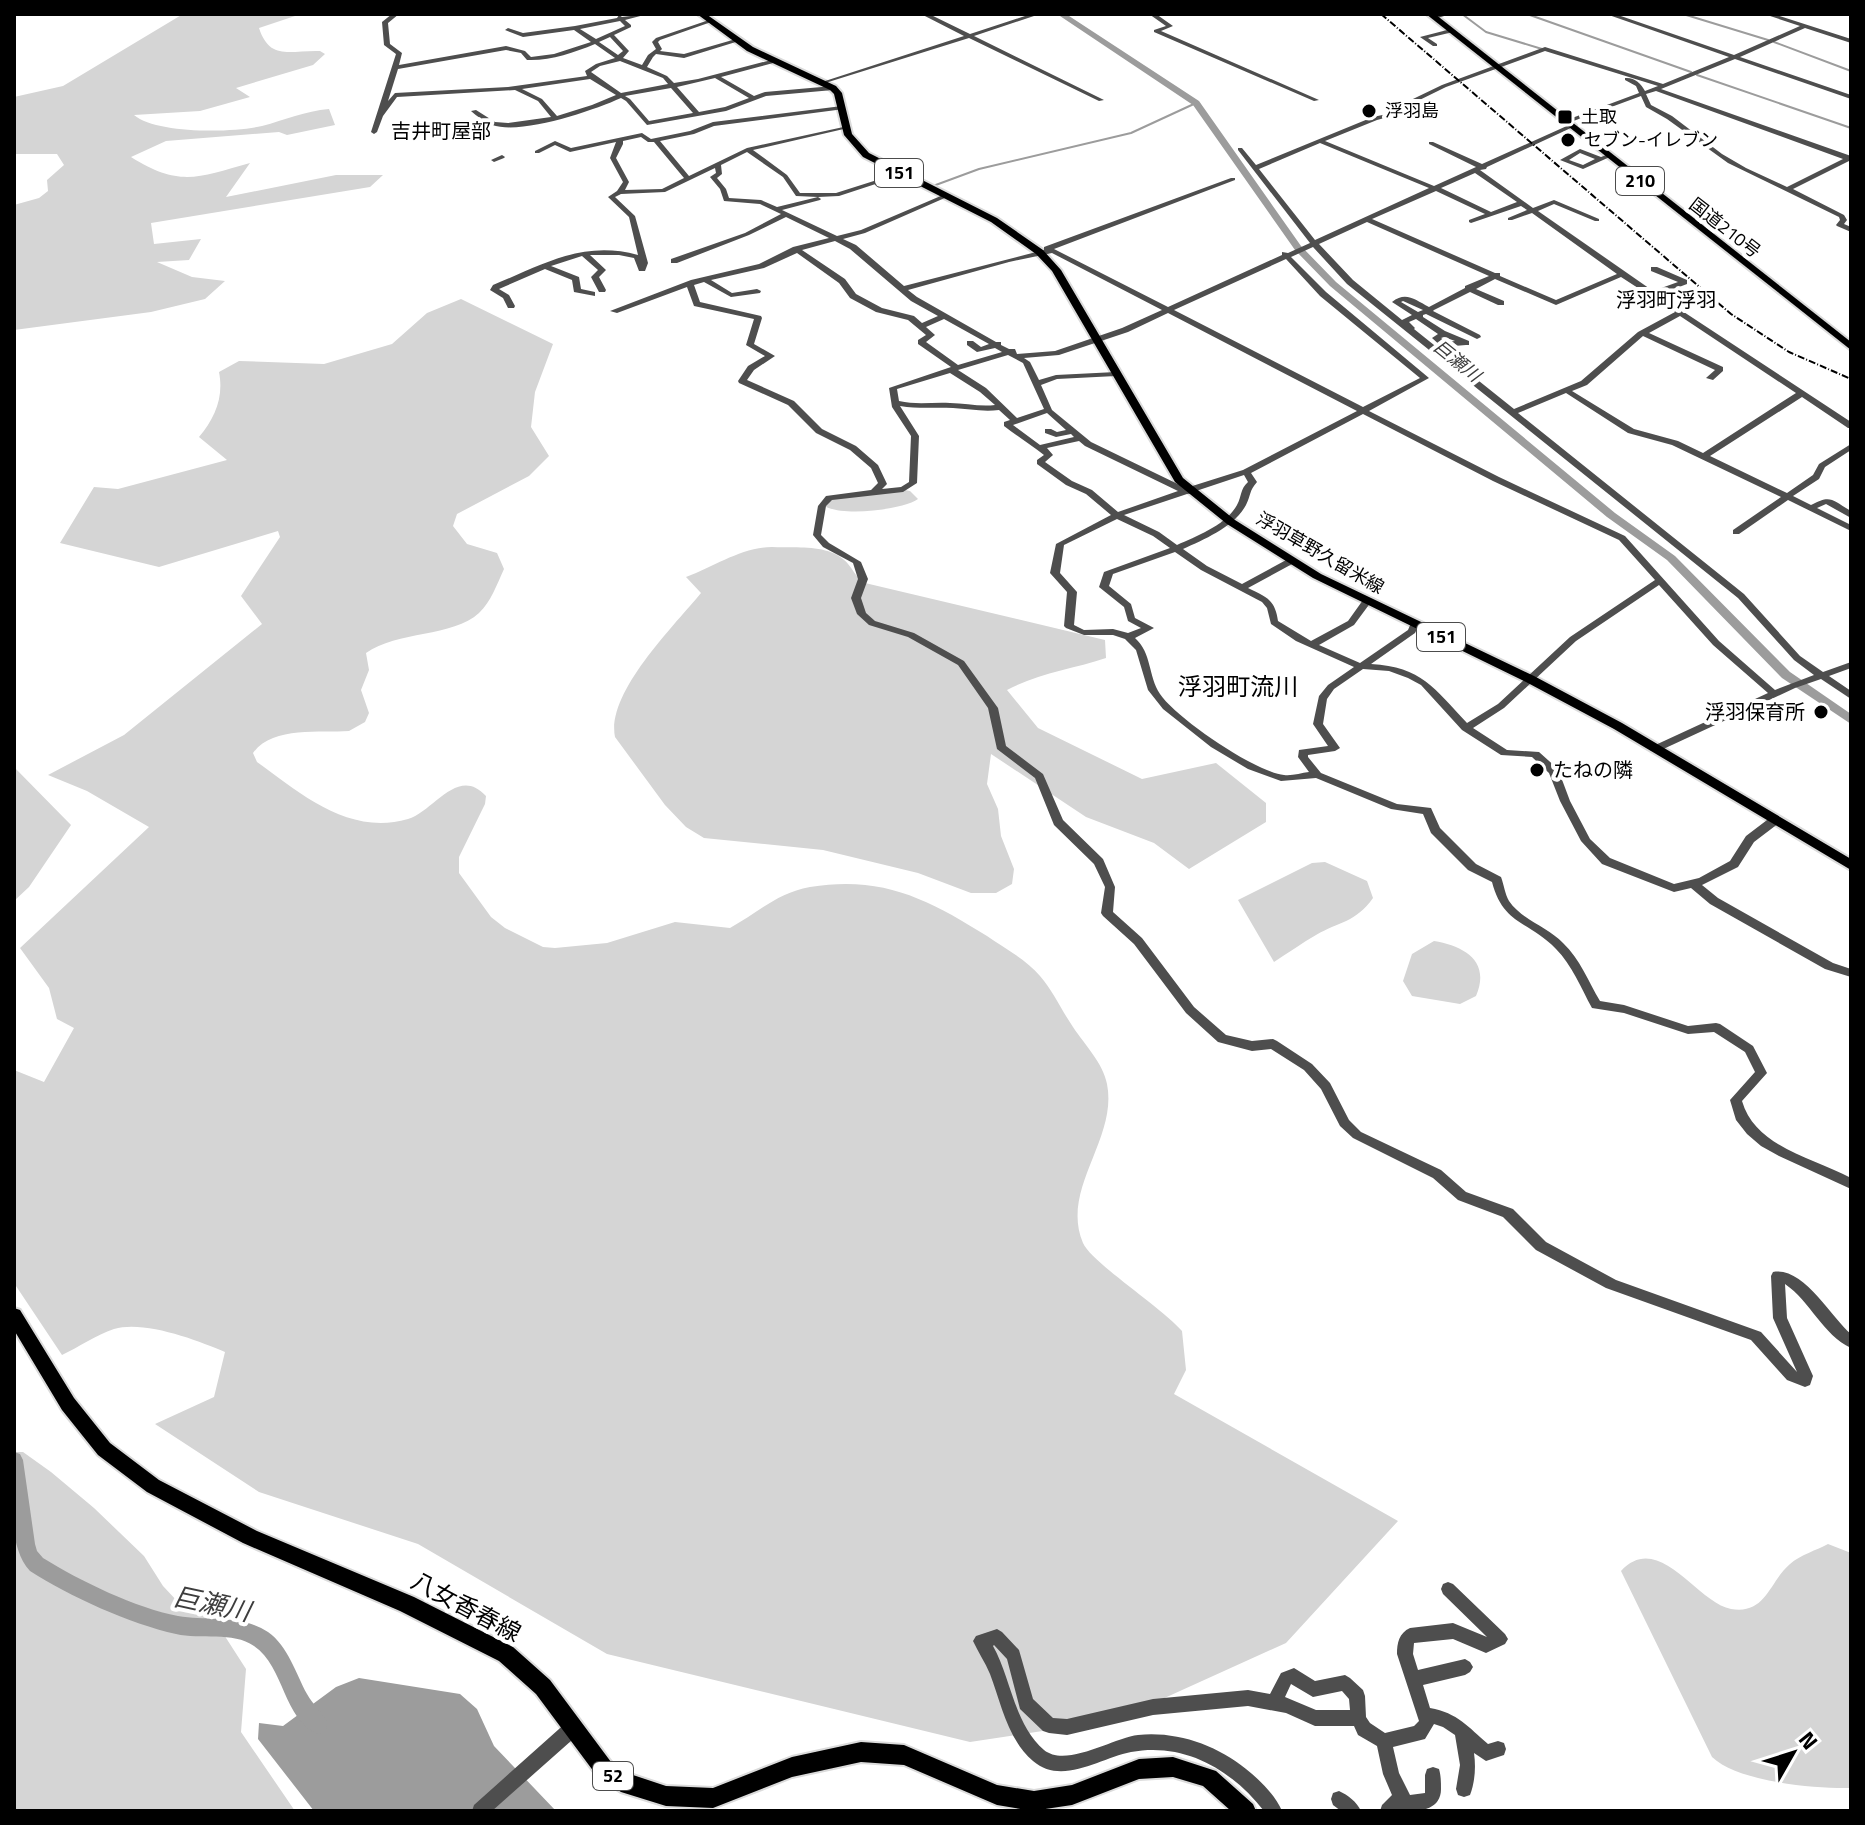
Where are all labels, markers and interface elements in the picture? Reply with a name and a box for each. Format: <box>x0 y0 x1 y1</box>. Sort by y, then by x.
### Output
place label: 浮羽島 <box>1385 97 1439 124</box>
marker: 浮羽島 <box>1360 102 1378 120</box>
place label: 土取 <box>1581 103 1617 130</box>
marker: 土取 <box>1556 108 1574 126</box>
district label: 吉井町屋部 <box>391 115 491 146</box>
place label: セブン-イレブン <box>1584 126 1718 153</box>
marker: セブン-イレブン <box>1559 131 1577 149</box>
road number: 151 <box>875 159 923 187</box>
road number: 210 <box>1616 167 1664 195</box>
street label: 国道210号 <box>1684 191 1767 264</box>
district label: 浮羽町浮羽 <box>1616 284 1716 315</box>
water label: 巨瀬川 <box>1428 333 1488 389</box>
street label: 浮羽草野久留米線 <box>1251 505 1389 600</box>
road number: 151 <box>1417 623 1465 651</box>
district label: 浮羽町流川 <box>1178 668 1298 704</box>
place label: 浮羽保育所 <box>1705 696 1805 727</box>
marker: 浮羽保育所 <box>1812 703 1830 721</box>
place label: たねの隣 <box>1553 754 1633 785</box>
marker: たねの隣 <box>1528 761 1546 779</box>
street label: 八女香春線 <box>405 1562 528 1650</box>
water label: 巨瀬川 <box>170 1576 257 1631</box>
north arrow <box>1753 1713 1833 1793</box>
text: N <box>1791 1724 1827 1757</box>
road number: 52 <box>593 1762 633 1790</box>

